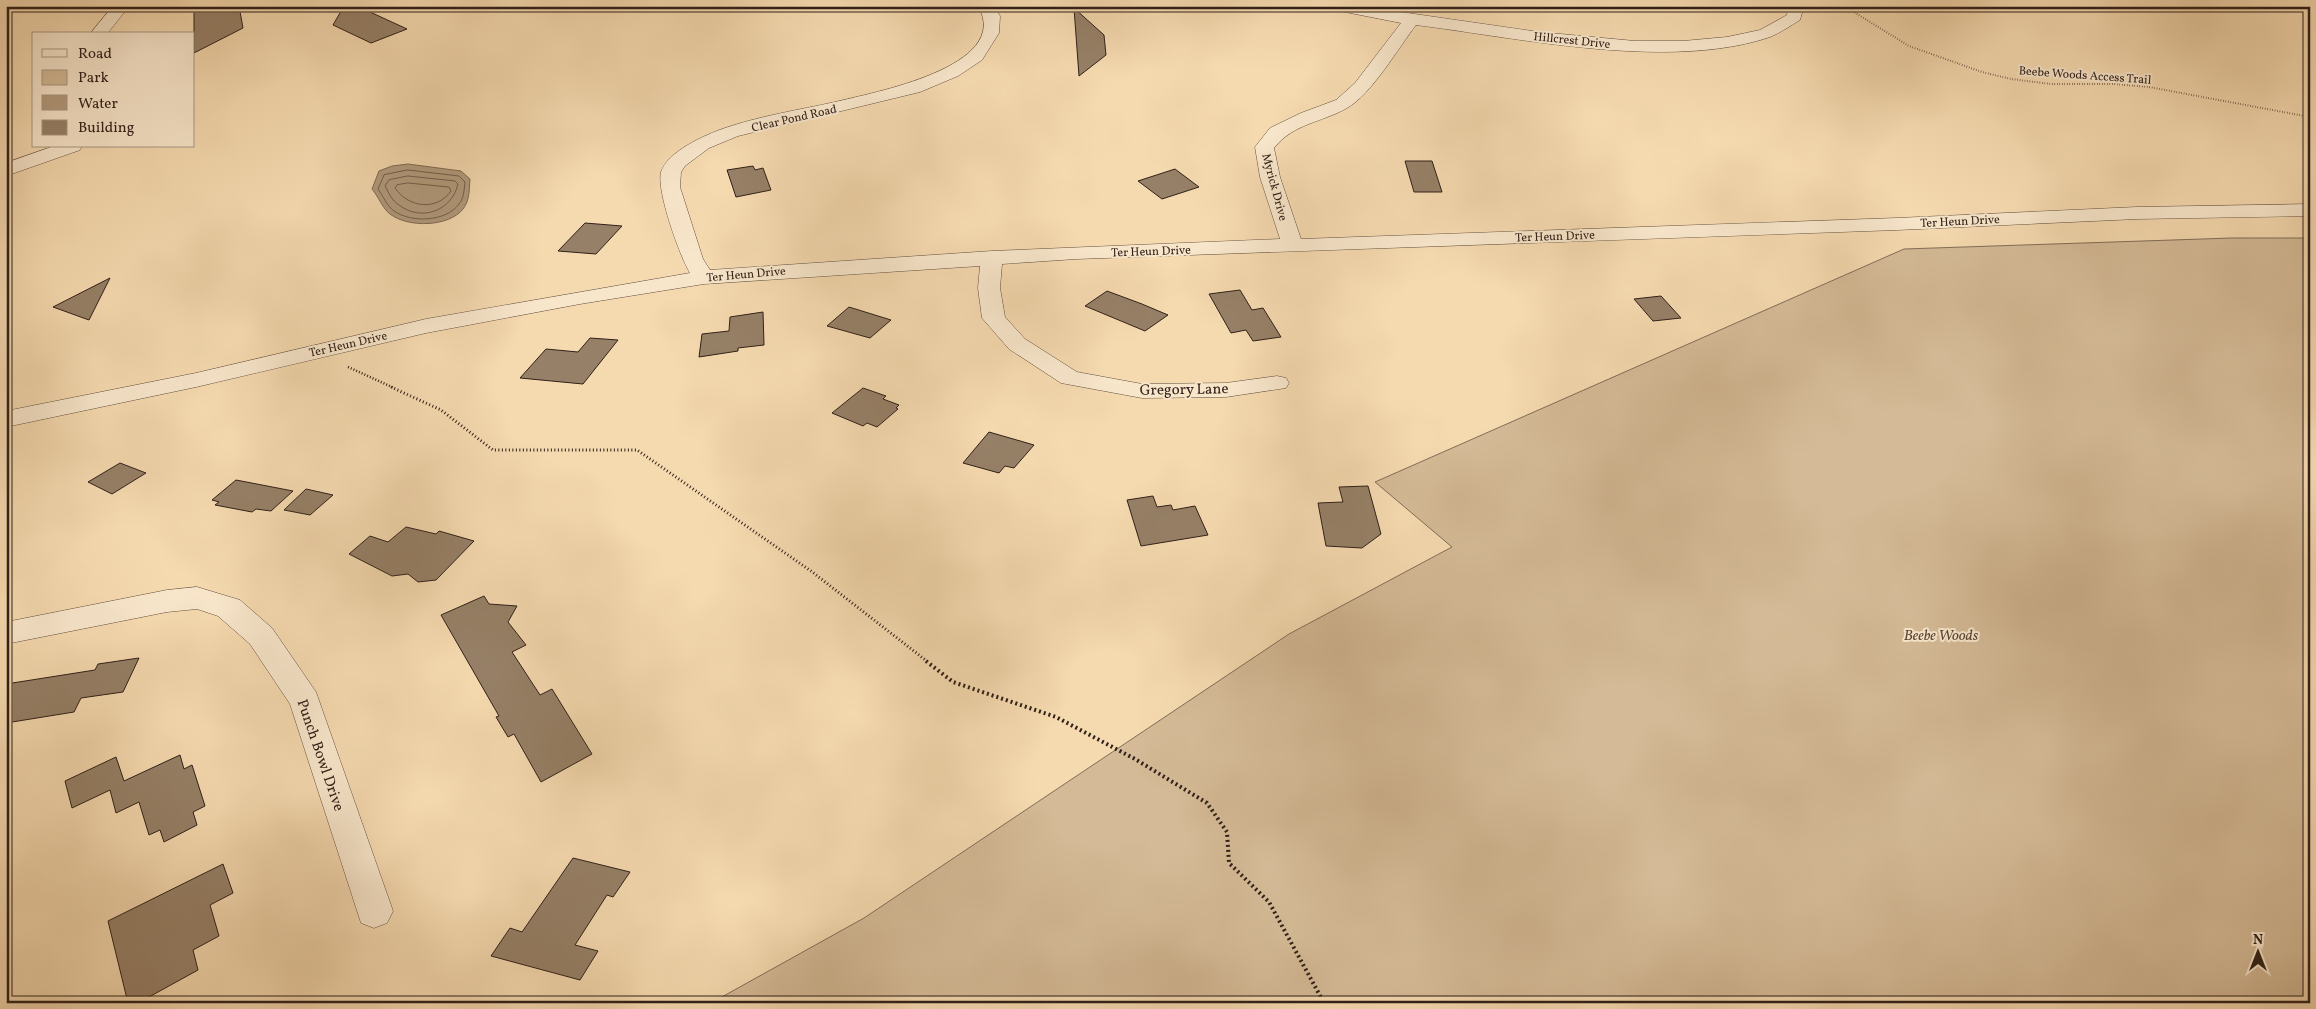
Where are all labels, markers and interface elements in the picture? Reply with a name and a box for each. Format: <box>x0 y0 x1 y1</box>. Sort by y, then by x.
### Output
street label: Hillcrest Drive <box>1533 29 1611 53</box>
legend <box>32 32 195 148</box>
text: Road <box>78 44 112 65</box>
street label: Beebe Woods Access Trail <box>2018 63 2152 89</box>
text: Park <box>78 68 109 89</box>
text: Water <box>78 94 118 115</box>
street label: Clear Pond Road <box>750 101 839 137</box>
text: Building <box>78 118 135 139</box>
street label: Myrick Drive <box>1257 152 1291 223</box>
street label: Ter Heun Drive <box>1920 212 2001 232</box>
street label: Ter Heun Drive <box>1515 228 1595 246</box>
street label: Ter Heun Drive <box>1111 243 1191 261</box>
street label: Ter Heun Drive <box>706 264 787 286</box>
street label: Ter Heun Drive <box>308 328 389 362</box>
street label: Gregory Lane <box>1139 379 1229 402</box>
park label: Beebe Woods <box>1904 626 1979 647</box>
street label: Punch Bowl Drive <box>291 697 349 814</box>
north arrow <box>2234 926 2284 976</box>
text: N <box>2253 931 2263 950</box>

